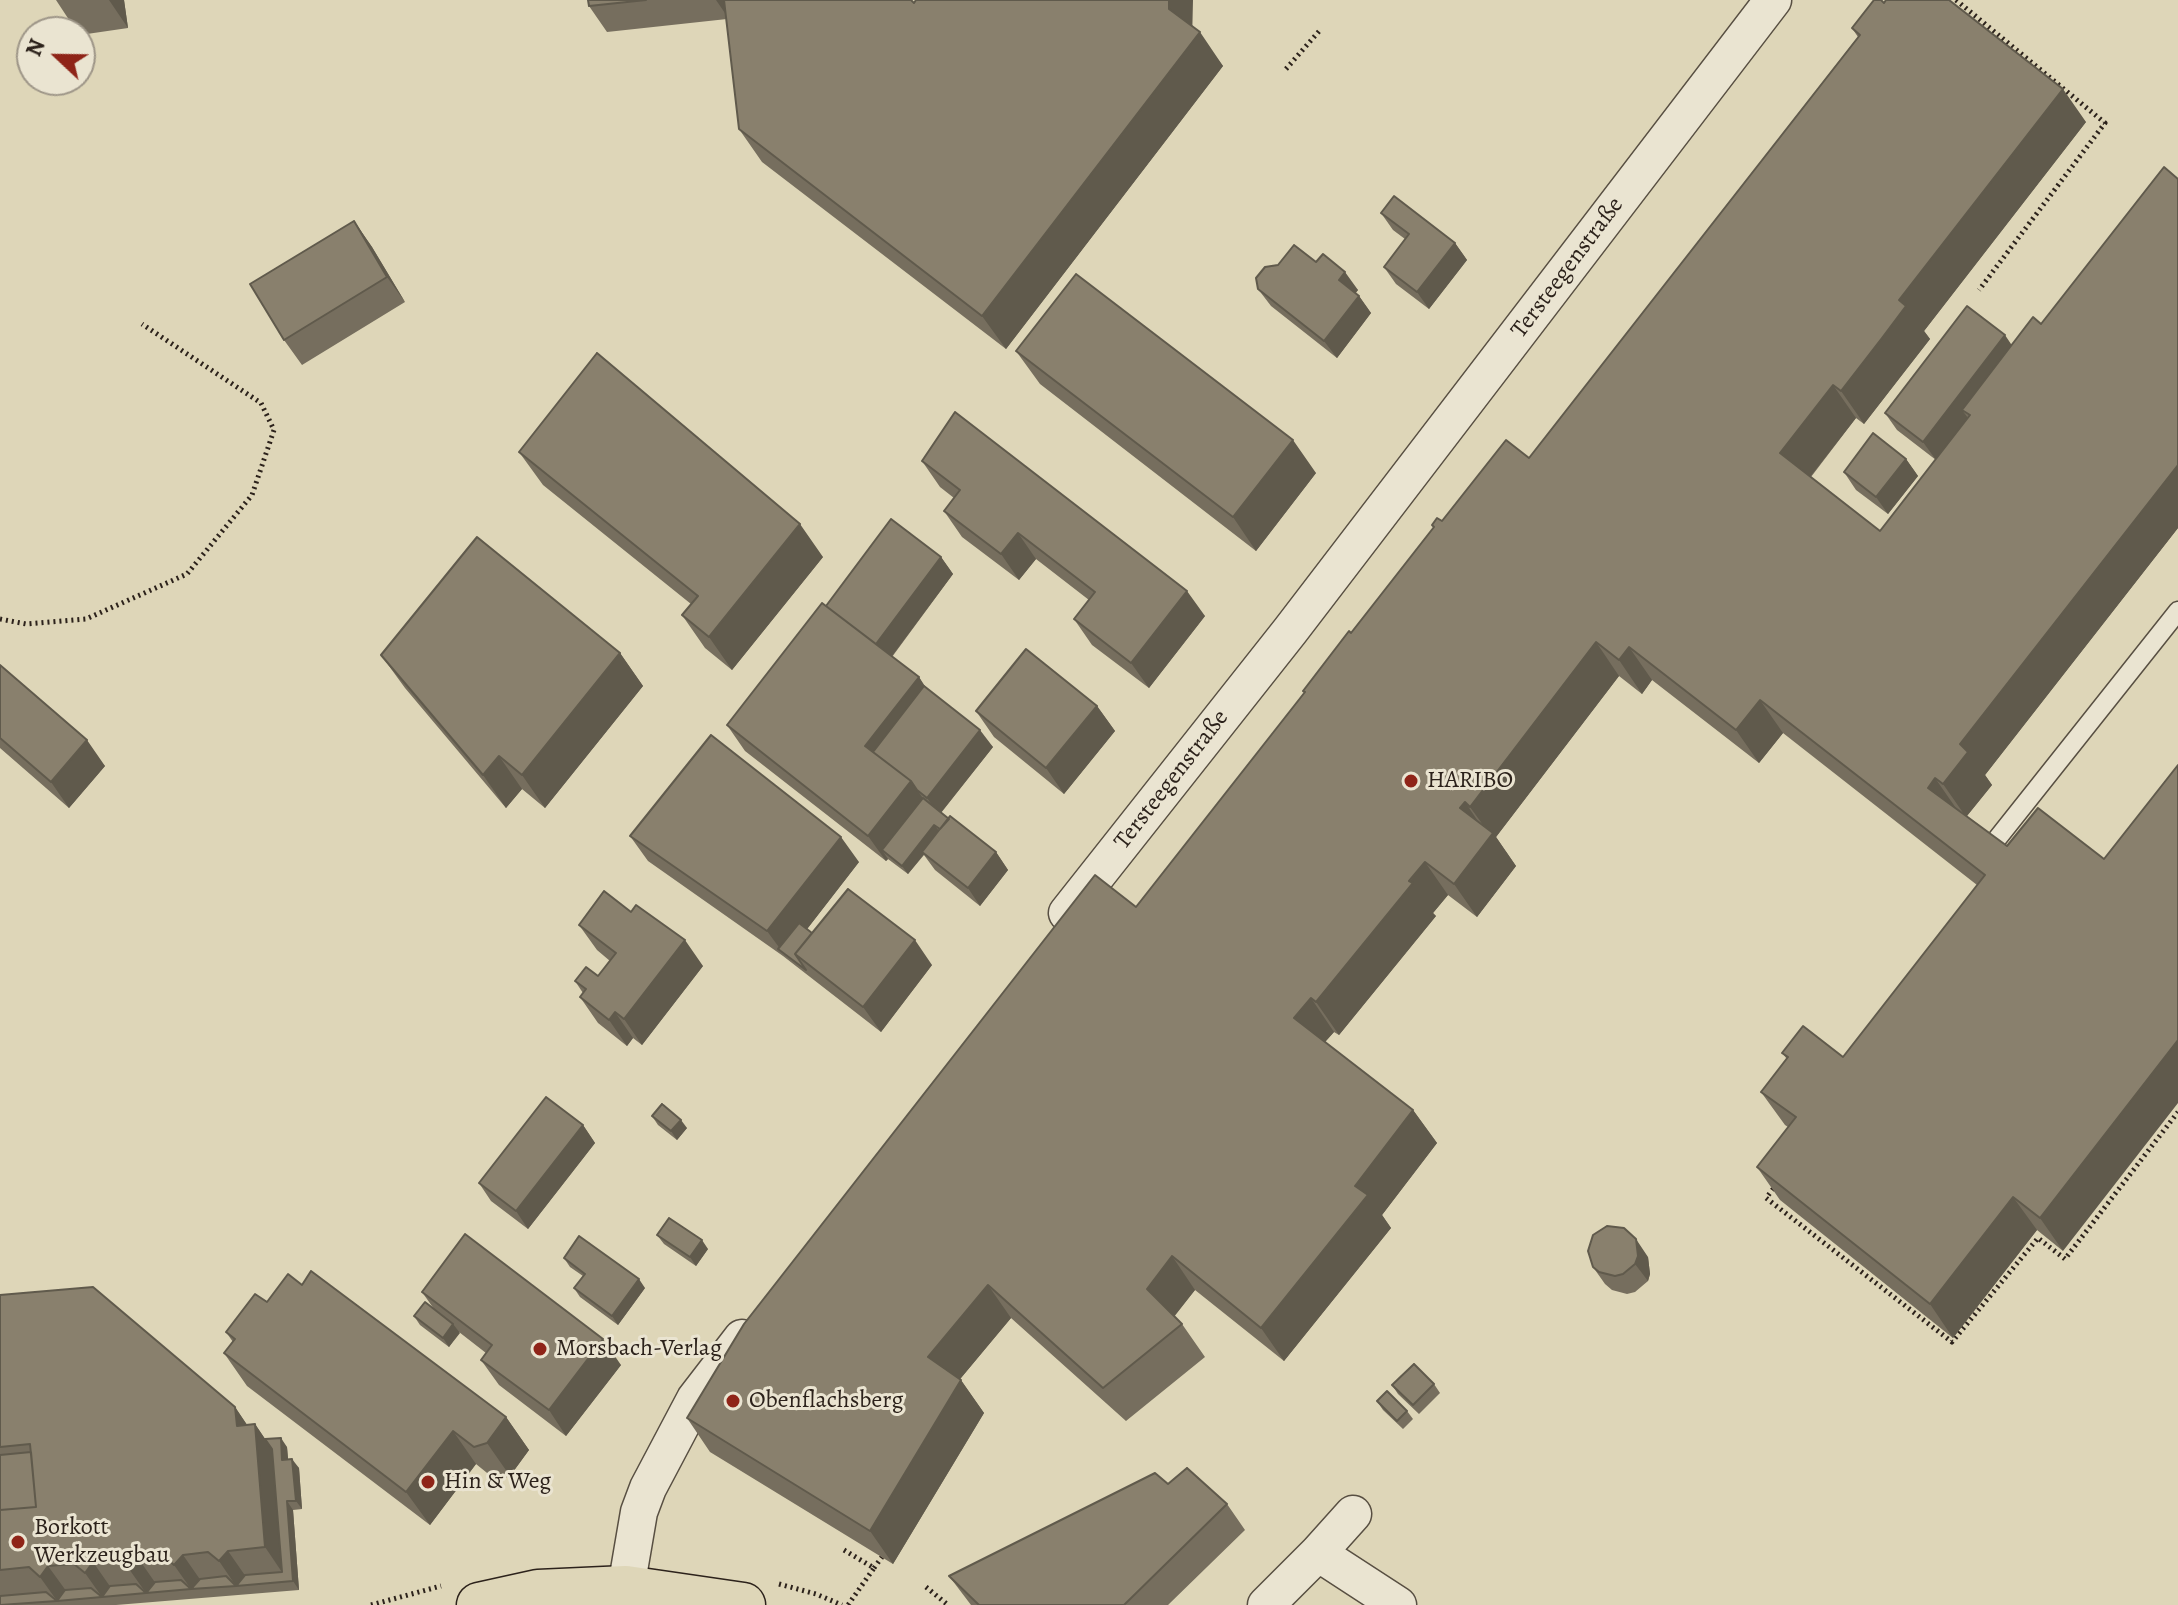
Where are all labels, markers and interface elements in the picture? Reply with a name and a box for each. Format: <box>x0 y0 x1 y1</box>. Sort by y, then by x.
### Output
north arrow <box>16 16 96 96</box>
text: N <box>19 35 53 61</box>
street label: Tersteegenstraße <box>1506 192 1630 344</box>
street label: Tersteegenstraße <box>1109 705 1235 855</box>
place label: HARIBO <box>1427 767 1513 795</box>
marker: HARIBO <box>1402 772 1420 790</box>
place label: Morsbach-Verlag <box>556 1335 722 1363</box>
marker: Morsbach-Verlag <box>531 1340 549 1358</box>
place label: Obenflachsberg <box>749 1387 903 1415</box>
marker: Obenflachsberg <box>724 1392 742 1410</box>
place label: Hin & Weg <box>444 1468 551 1496</box>
marker: Hin & Weg <box>419 1473 437 1491</box>
place label: Borkott Werkzeugbau <box>34 1514 170 1570</box>
marker: Borkott Werkzeugbau <box>9 1533 27 1551</box>

